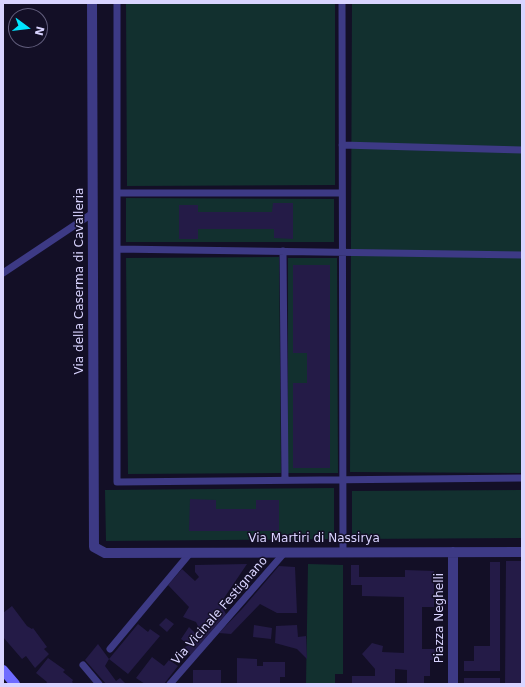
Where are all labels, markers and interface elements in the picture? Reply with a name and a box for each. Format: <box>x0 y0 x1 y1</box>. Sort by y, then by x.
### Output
north arrow <box>8 8 48 48</box>
text: N <box>32 25 47 37</box>
street label: Via della Caserma di Cavalleria <box>73 188 87 374</box>
street label: Via Martiri di Nassirya <box>248 532 380 546</box>
street label: Via Vicinale Festignano <box>169 554 271 668</box>
street label: Piazza Neghelli <box>433 573 447 663</box>

